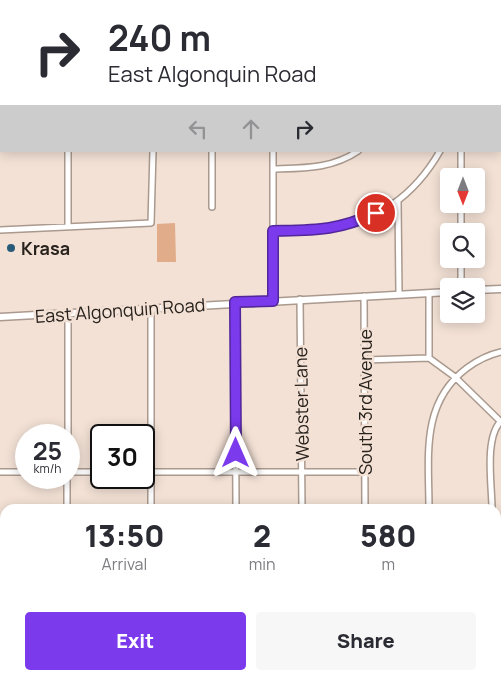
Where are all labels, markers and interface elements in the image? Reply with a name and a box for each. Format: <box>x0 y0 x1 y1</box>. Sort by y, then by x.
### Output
text: 240 m <box>108 14 211 62</box>
icon: right <box>25 20 90 85</box>
text: East Algonquin Road <box>108 59 317 89</box>
icon: left <box>184 115 212 143</box>
icon: ahead <box>237 115 265 143</box>
icon: right <box>290 115 318 143</box>
north arrow <box>440 168 485 212</box>
map controls <box>440 168 485 323</box>
pin <box>355 192 397 234</box>
icon: arrive <box>362 199 390 227</box>
button: search <box>440 223 485 268</box>
place label: Krasa <box>21 236 70 260</box>
marker: Krasa <box>5 242 17 254</box>
button: layers <box>440 278 485 323</box>
street label: East Algonquin Road <box>34 292 206 328</box>
street label: South 3rd Avenue <box>353 329 377 475</box>
street label: Webster Lane <box>288 347 314 461</box>
speed limit sign: 30 <box>90 424 155 489</box>
position arrow <box>209 426 261 478</box>
text: 25 <box>33 433 62 468</box>
text: km/h <box>34 460 61 477</box>
text: 13:50 <box>84 515 164 556</box>
text: 2 <box>253 515 271 556</box>
text: 580 <box>360 515 417 556</box>
text: Arrival <box>102 553 147 575</box>
text: min <box>249 553 276 575</box>
text: m <box>381 553 395 575</box>
button: Exit <box>25 612 246 670</box>
button: Share <box>256 612 476 670</box>

